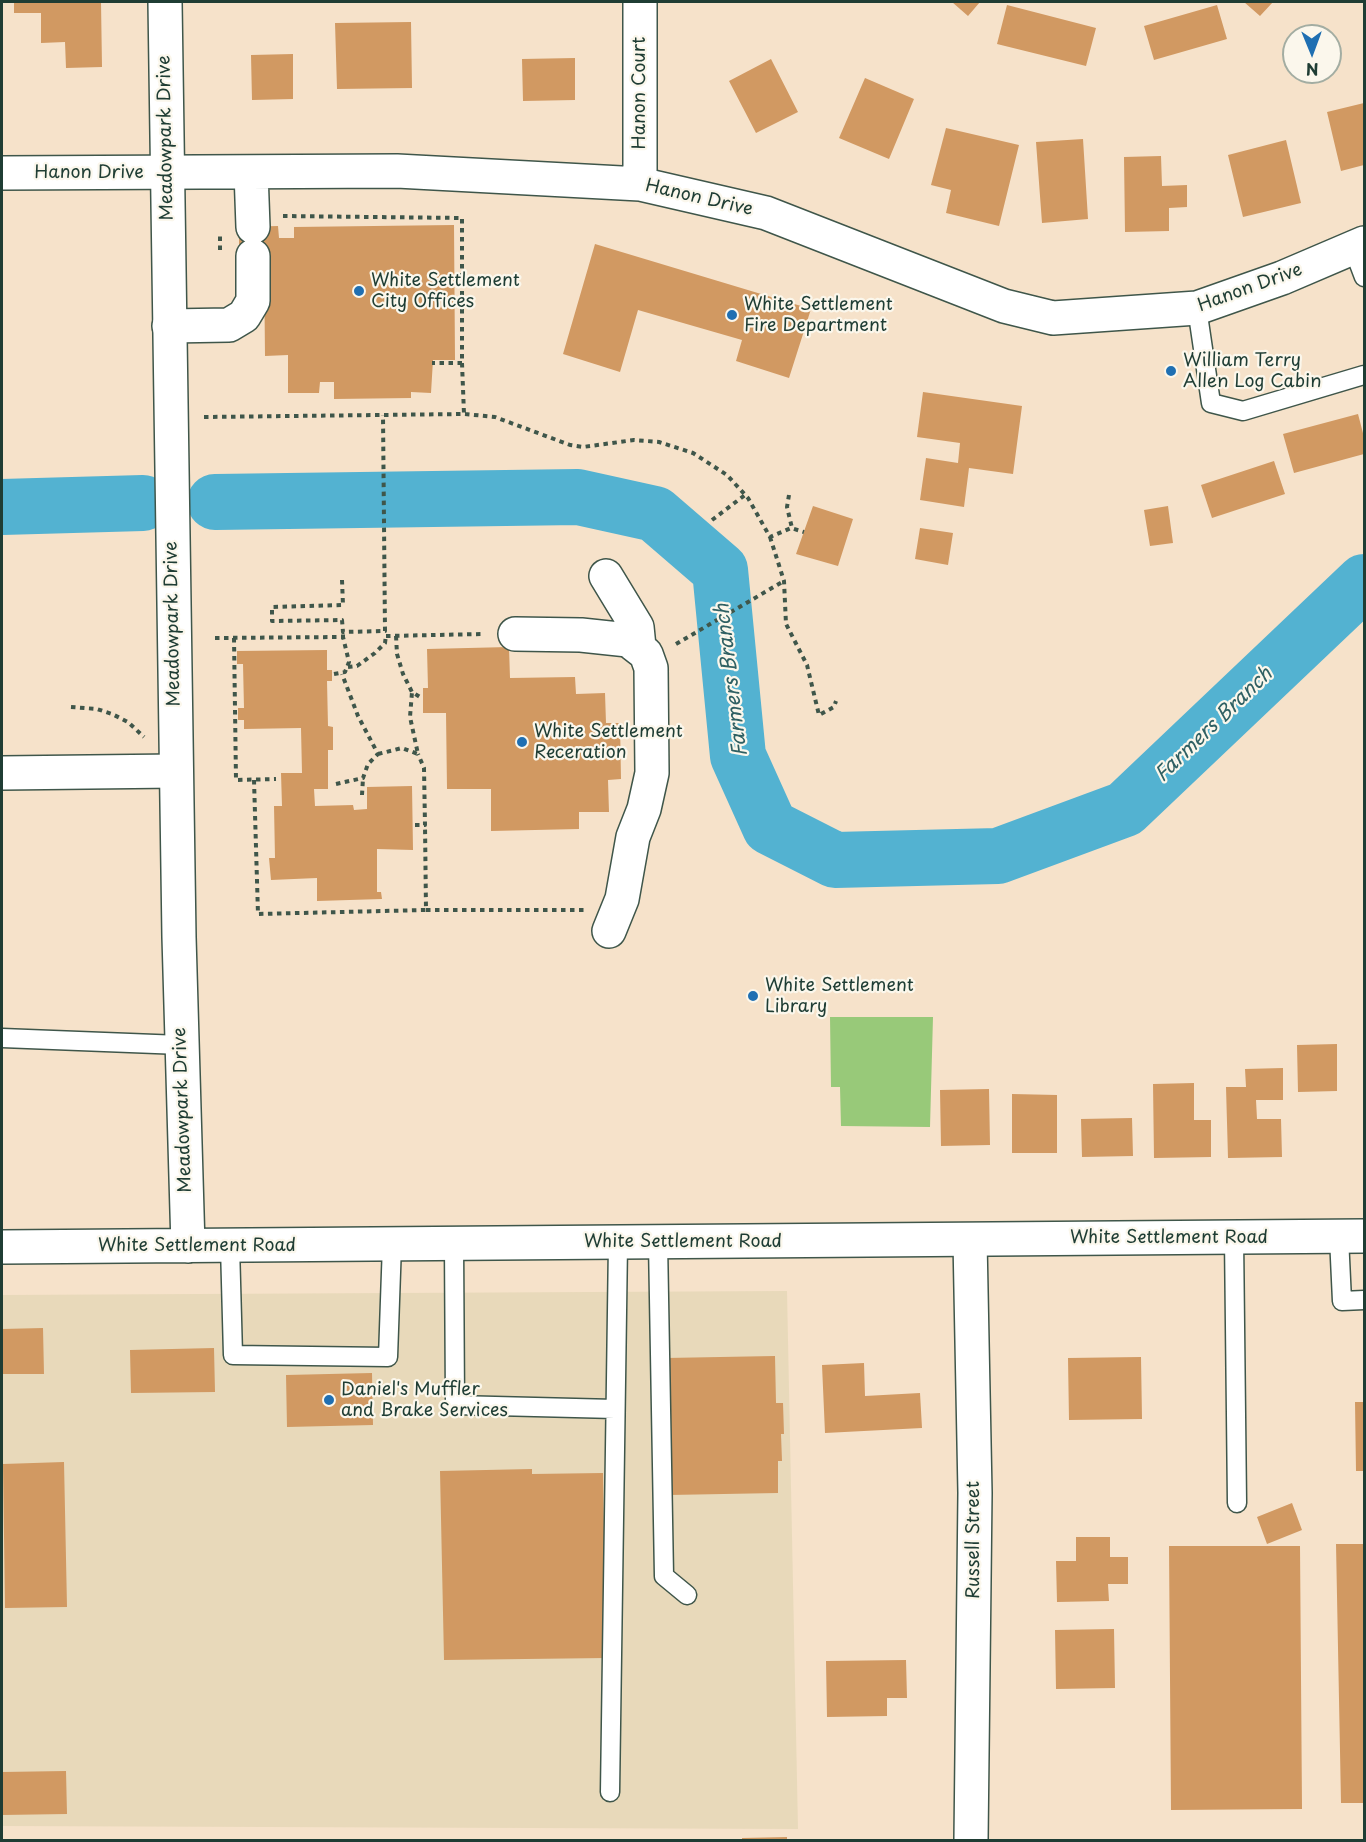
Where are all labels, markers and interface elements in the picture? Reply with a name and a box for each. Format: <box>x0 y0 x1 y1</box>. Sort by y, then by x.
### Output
north arrow <box>1282 24 1342 84</box>
street label: Hanon Court <box>629 37 651 149</box>
street label: Meadowpark Drive <box>154 55 178 221</box>
text: N <box>1306 58 1319 82</box>
street label: Hanon Drive <box>34 162 144 184</box>
street label: Hanon Drive <box>643 175 755 221</box>
street label: Hanon Drive <box>1195 259 1305 317</box>
place label: White Settlement City Offices <box>371 270 520 312</box>
marker: White Settlement City Offices <box>352 284 366 298</box>
place label: White Settlement Fire Department <box>744 294 893 336</box>
marker: White Settlement Fire Department <box>725 308 739 322</box>
place label: William Terry Allen Log Cabin <box>1183 350 1321 392</box>
marker: William Terry Allen Log Cabin <box>1164 364 1178 378</box>
street label: Meadowpark Drive <box>161 541 185 707</box>
water label: Farmers Branch <box>711 602 753 758</box>
water label: Farmers Branch <box>1150 663 1278 787</box>
place label: White Settlement Receration <box>534 721 683 764</box>
marker: White Settlement Receration <box>515 735 529 749</box>
place label: White Settlement Library <box>765 975 914 1018</box>
marker: White Settlement Library <box>746 989 760 1003</box>
street label: Meadowpark Drive <box>169 1027 197 1193</box>
street label: White Settlement Road <box>1070 1227 1268 1249</box>
street label: White Settlement Road <box>584 1231 782 1253</box>
street label: White Settlement Road <box>98 1235 296 1257</box>
place label: Daniel's Muffler and Brake Services <box>341 1379 508 1422</box>
marker: Daniel's Muffler and Brake Services <box>322 1393 336 1407</box>
street label: Russell Street <box>963 1481 985 1599</box>

